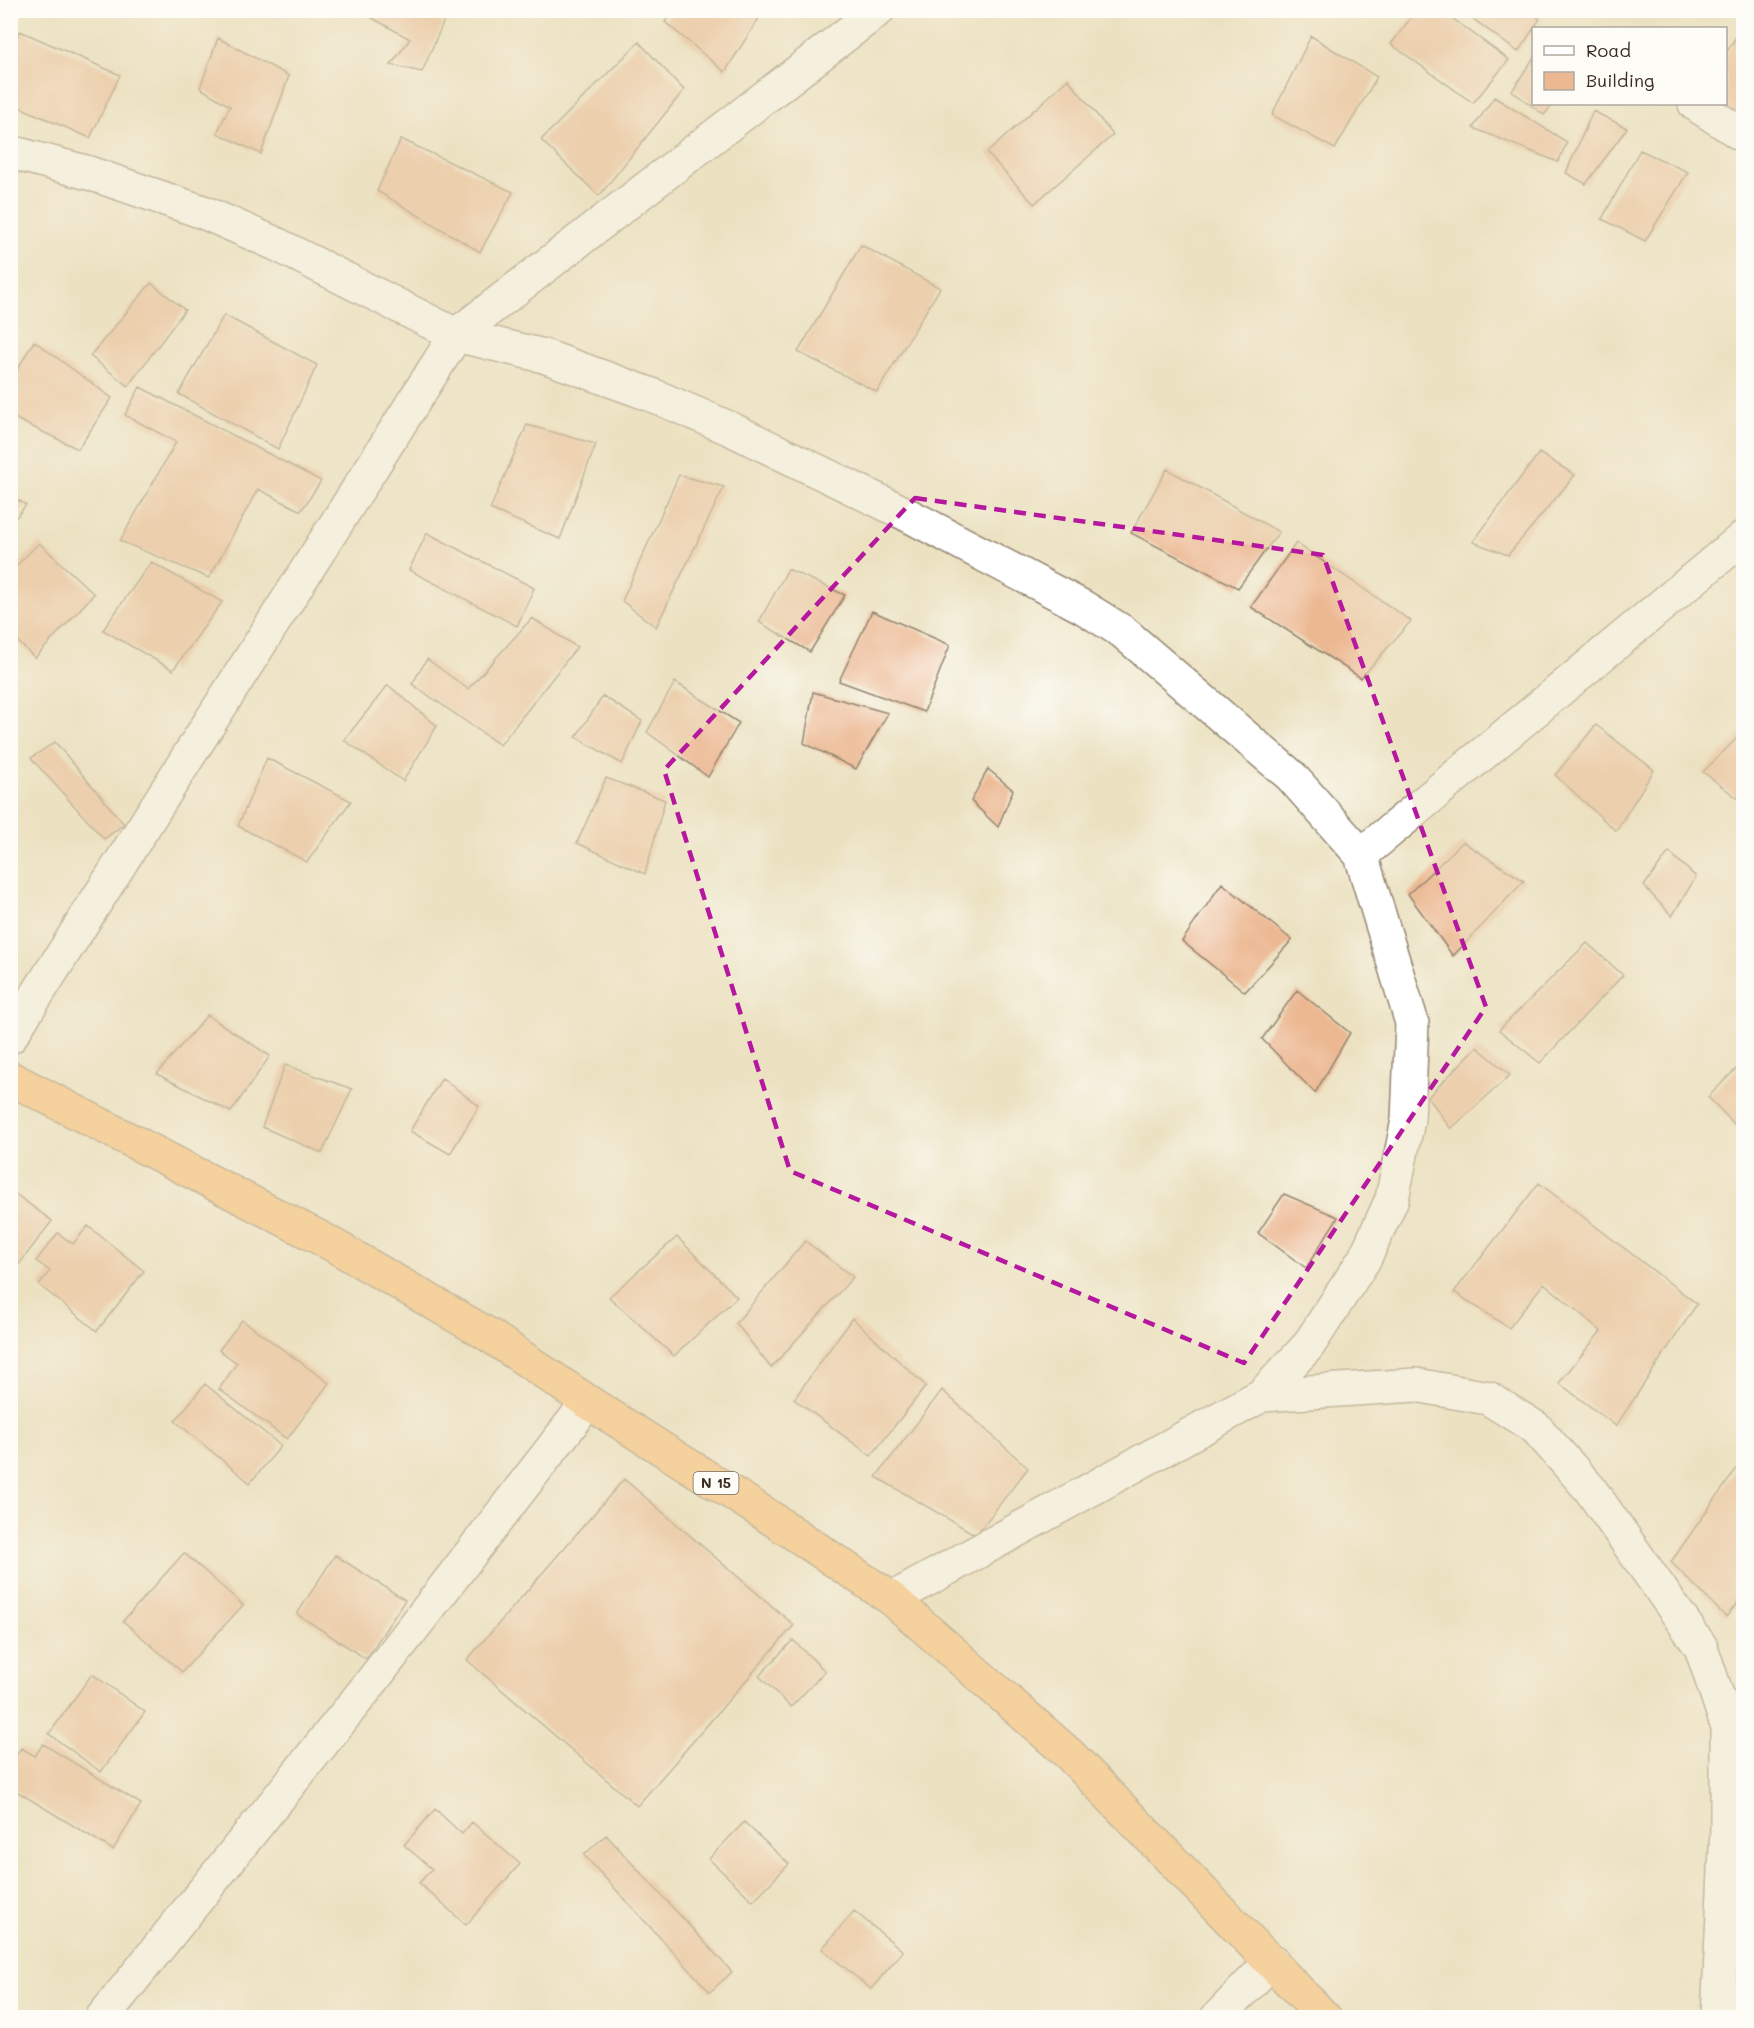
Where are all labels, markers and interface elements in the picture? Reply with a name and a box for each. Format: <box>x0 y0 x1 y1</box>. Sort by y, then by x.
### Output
legend <box>1532 27 1727 105</box>
text: Road <box>1586 38 1631 62</box>
text: Building <box>1586 68 1654 92</box>
road number: N 15 <box>694 1472 738 1494</box>

